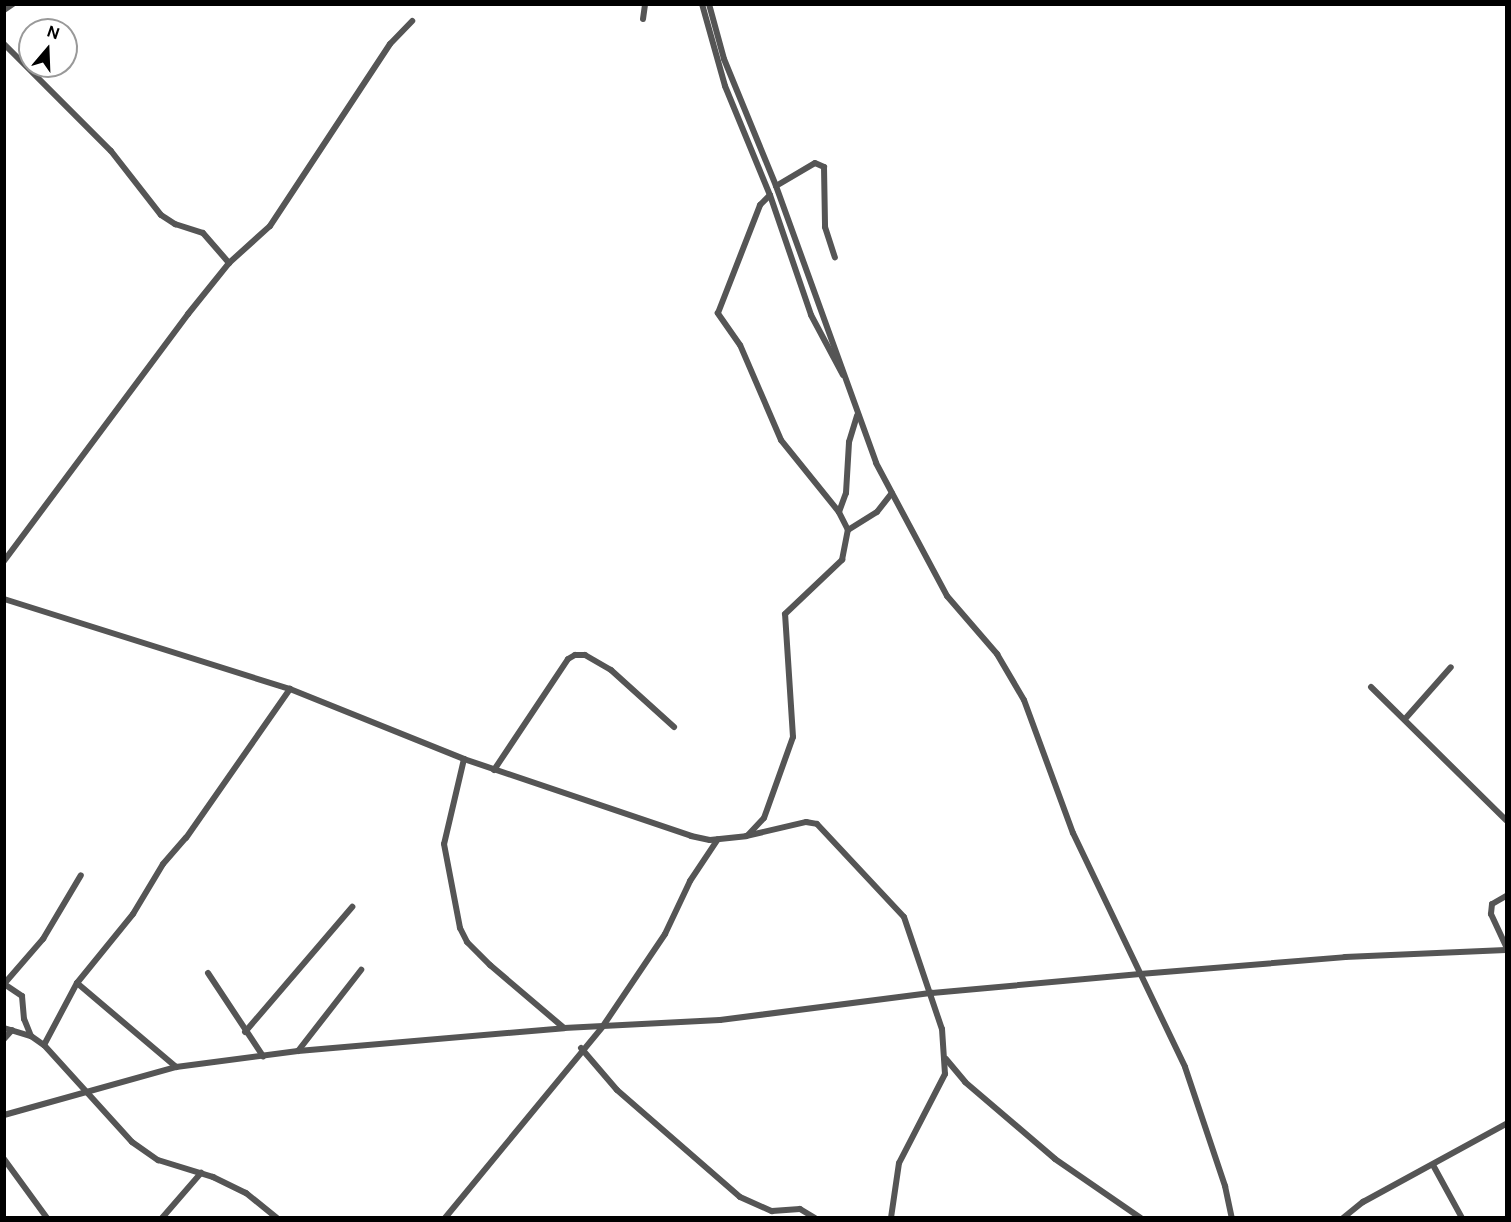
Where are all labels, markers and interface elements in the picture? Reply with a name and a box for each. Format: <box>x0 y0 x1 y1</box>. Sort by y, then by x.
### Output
north arrow <box>18 18 78 78</box>
text: N <box>44 21 62 44</box>

